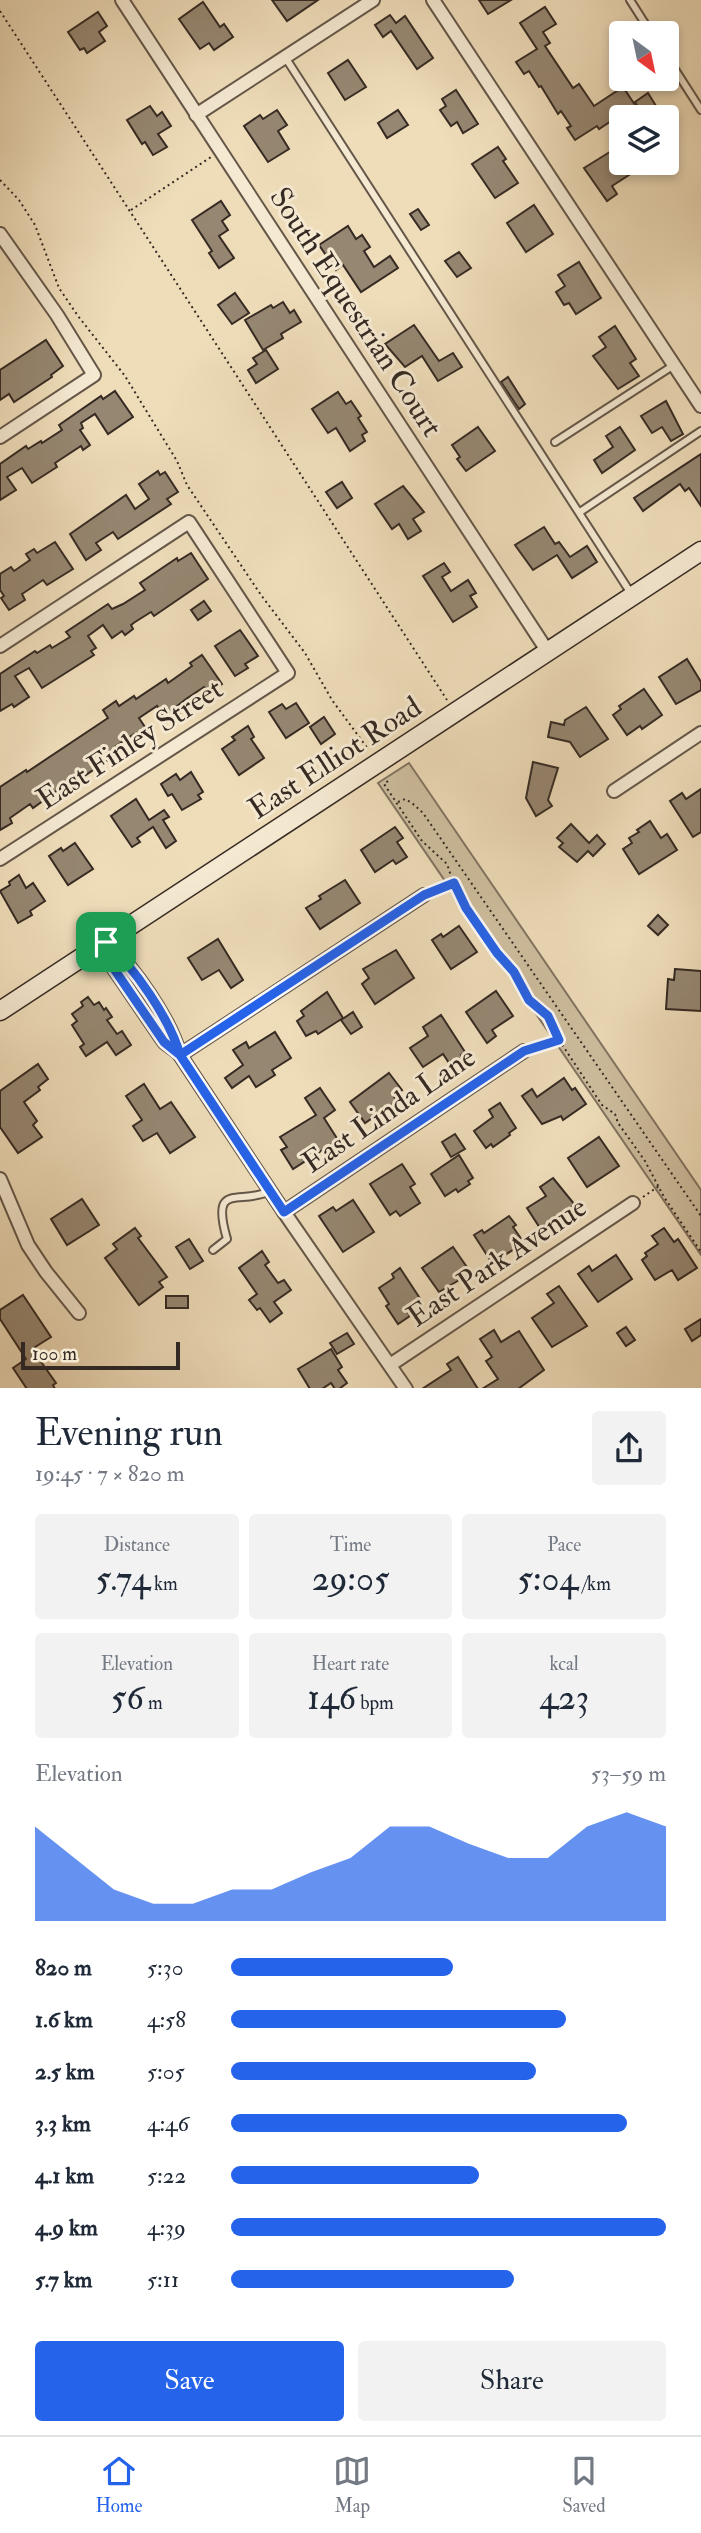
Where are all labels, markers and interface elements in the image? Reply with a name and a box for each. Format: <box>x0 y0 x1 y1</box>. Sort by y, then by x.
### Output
north arrow <box>609 21 679 91</box>
map controls <box>609 21 679 175</box>
button: layers <box>609 105 679 175</box>
street label: South Equestrian Court <box>262 180 451 444</box>
street label: East Finley Street <box>30 670 230 818</box>
street label: East Elliot Road <box>242 688 428 828</box>
pin <box>76 912 136 972</box>
icon: arrive <box>87 923 125 961</box>
street label: East Linda Lane <box>295 1039 483 1181</box>
street label: East Park Avenue <box>400 1188 594 1336</box>
scale bar <box>21 1339 180 1371</box>
text: 100 m <box>32 1342 77 1366</box>
text: Evening run <box>35 1409 223 1457</box>
button: share <box>592 1411 666 1485</box>
text: 19:45 · 7 × 820 m <box>35 1459 185 1488</box>
text: Distance <box>104 1533 170 1557</box>
text: Time <box>330 1533 371 1557</box>
text: Pace <box>547 1533 581 1557</box>
text: 5.74 <box>96 1557 150 1601</box>
text: 29:05 <box>312 1557 389 1601</box>
text: 5:04 <box>517 1557 578 1601</box>
text: km <box>150 1572 178 1596</box>
text: /km <box>578 1572 611 1596</box>
text: Elevation <box>101 1652 173 1676</box>
text: Heart rate <box>312 1652 389 1676</box>
text: kcal <box>550 1652 579 1676</box>
text: 56 <box>111 1676 144 1720</box>
text: 146 <box>307 1676 356 1720</box>
text: 423 <box>539 1676 589 1720</box>
text: m <box>144 1691 163 1715</box>
text: bpm <box>356 1691 394 1715</box>
text: Elevation <box>35 1759 123 1788</box>
text: 53–59 m <box>591 1759 666 1788</box>
text: 820 m <box>35 1953 92 1982</box>
text: 5:30 <box>147 1953 183 1982</box>
text: 1.6 km <box>35 2005 93 2034</box>
text: 4:58 <box>147 2005 186 2034</box>
text: 2.5 km <box>35 2057 95 2086</box>
text: 5:05 <box>147 2057 185 2086</box>
text: 3.3 km <box>35 2109 91 2138</box>
text: 4:46 <box>147 2109 189 2138</box>
text: 4.1 km <box>35 2161 94 2190</box>
text: 5:22 <box>147 2161 186 2190</box>
text: 4.9 km <box>35 2213 98 2242</box>
text: 4:39 <box>147 2213 186 2242</box>
text: 5.7 km <box>35 2265 92 2294</box>
text: 5:11 <box>147 2265 179 2294</box>
button: Save <box>35 2341 344 2421</box>
button: Share <box>358 2341 666 2421</box>
tab: Home <box>95 2452 143 2518</box>
tab: Map <box>333 2452 371 2518</box>
tab: Saved <box>562 2452 606 2518</box>

